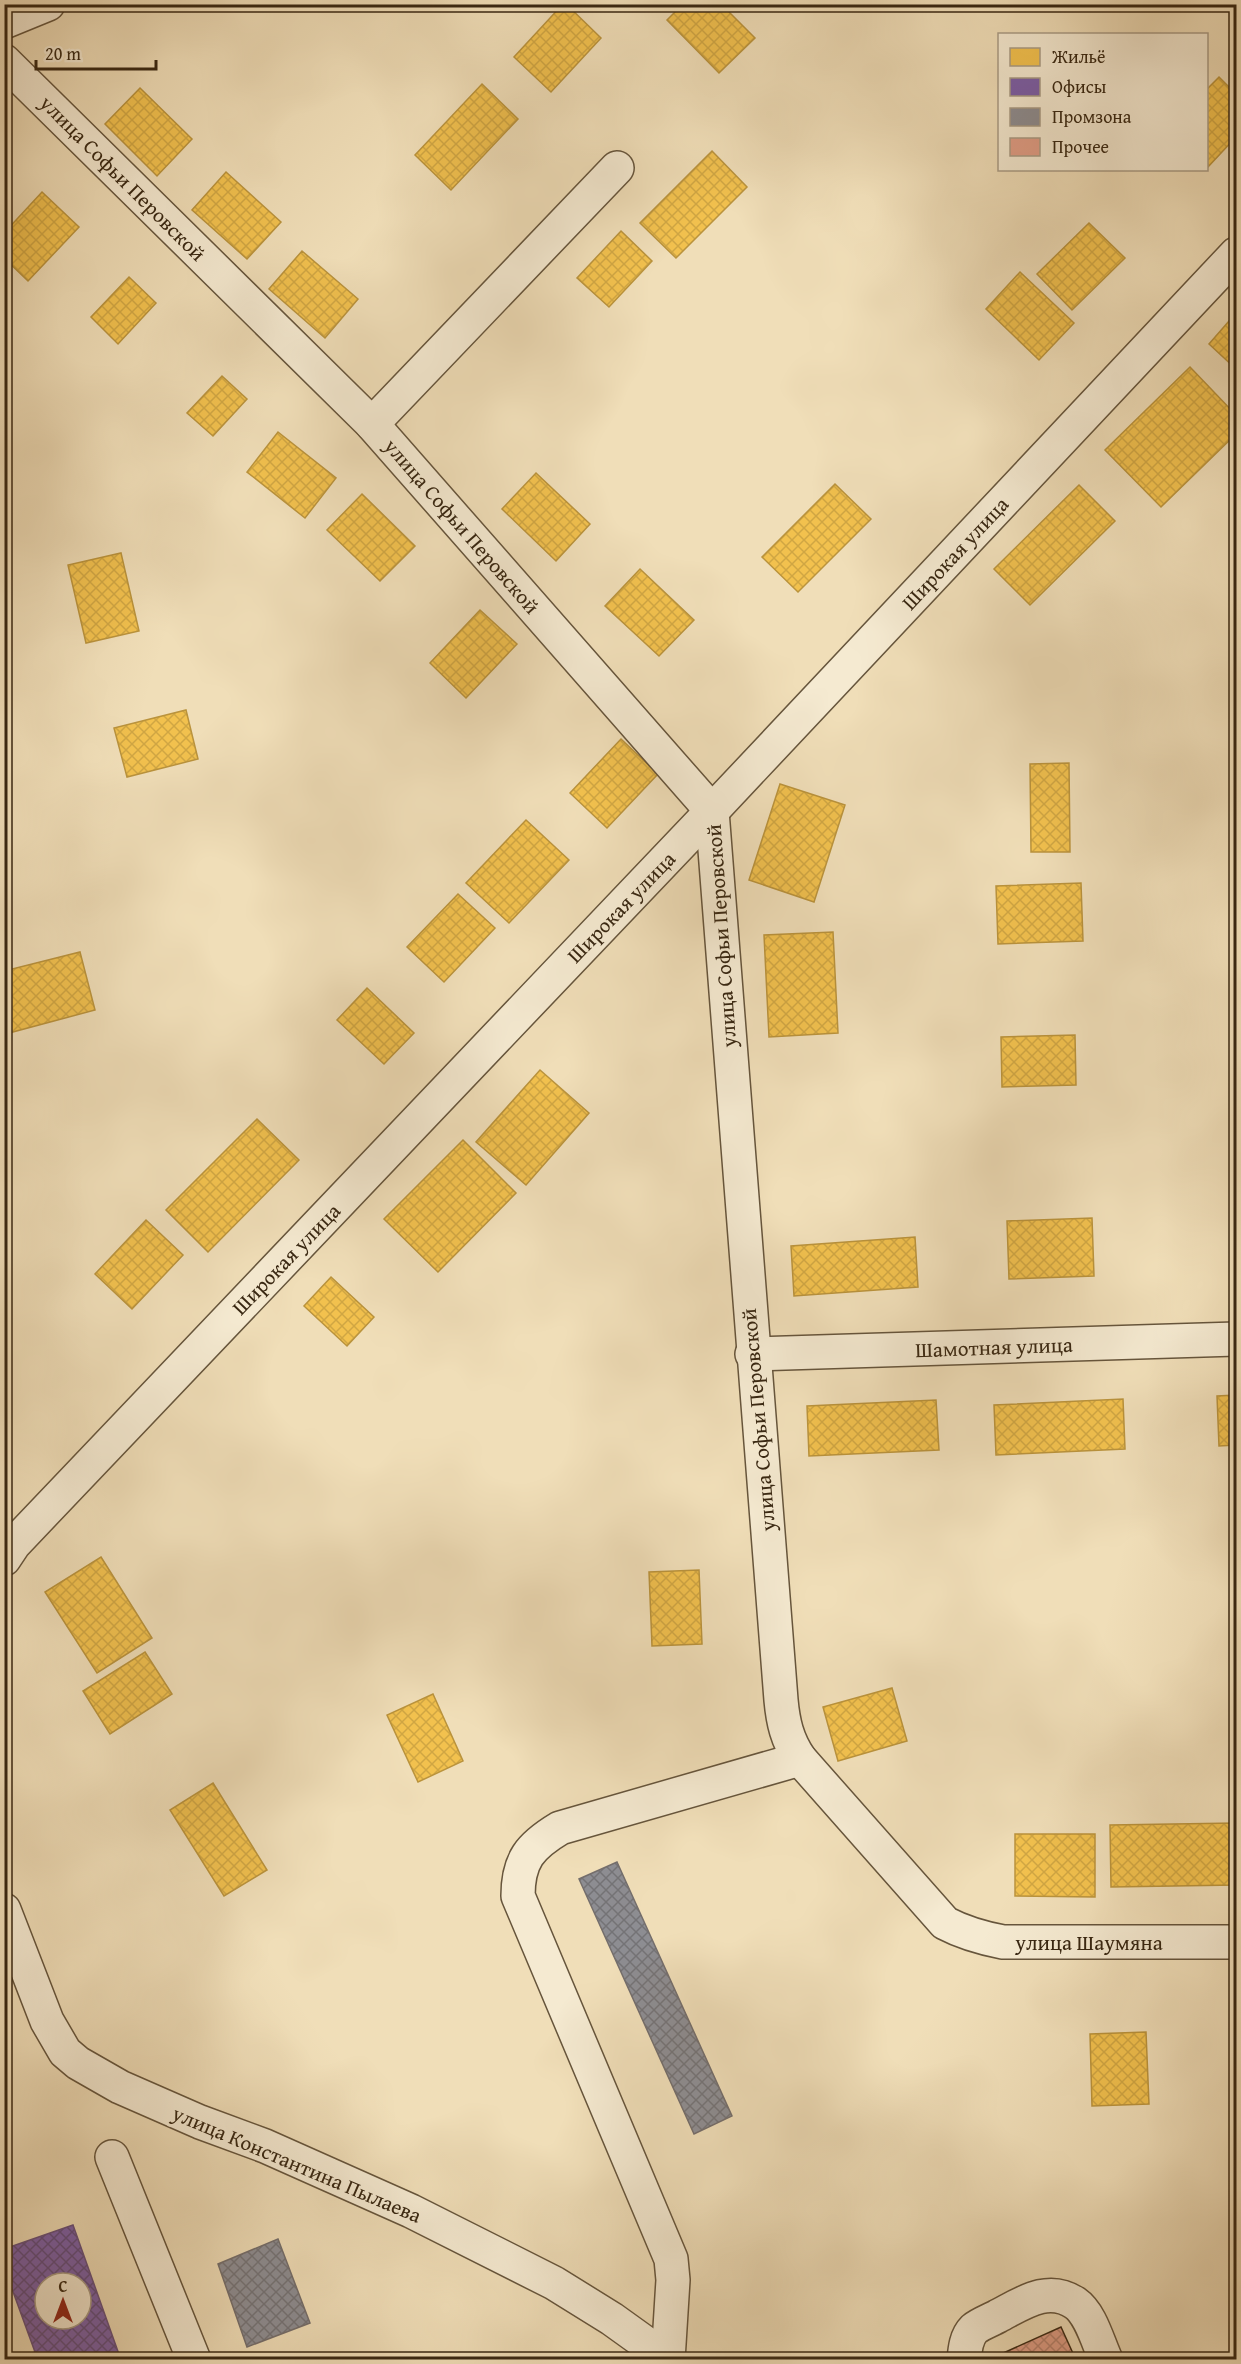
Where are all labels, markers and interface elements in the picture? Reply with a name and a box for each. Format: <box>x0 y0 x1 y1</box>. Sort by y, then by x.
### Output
scale bar <box>36 33 156 71</box>
legend <box>998 33 1208 171</box>
text: 20 m <box>45 40 81 67</box>
text: Жильё <box>1051 43 1106 70</box>
text: Офисы <box>1052 73 1107 100</box>
street label: улица Софьи Перовской <box>32 87 213 268</box>
text: Промзона <box>1052 103 1132 130</box>
text: Прочее <box>1052 133 1109 160</box>
street label: улица Софьи Перовской <box>376 431 547 621</box>
street label: Широкая улица <box>894 489 1016 617</box>
street label: улица Софьи Перовской <box>698 823 744 1050</box>
street label: Широкая улица <box>559 844 683 970</box>
street label: Широкая улица <box>224 1196 348 1322</box>
street label: улица Софьи Перовской <box>733 1307 783 1534</box>
street label: Шамотная улица <box>915 1329 1073 1365</box>
street label: улица Шаумяна <box>1014 1927 1163 1958</box>
street label: улица Константина Пылаева <box>167 2097 426 2231</box>
north arrow <box>33 2271 93 2331</box>
text: С <box>58 2274 68 2298</box>

